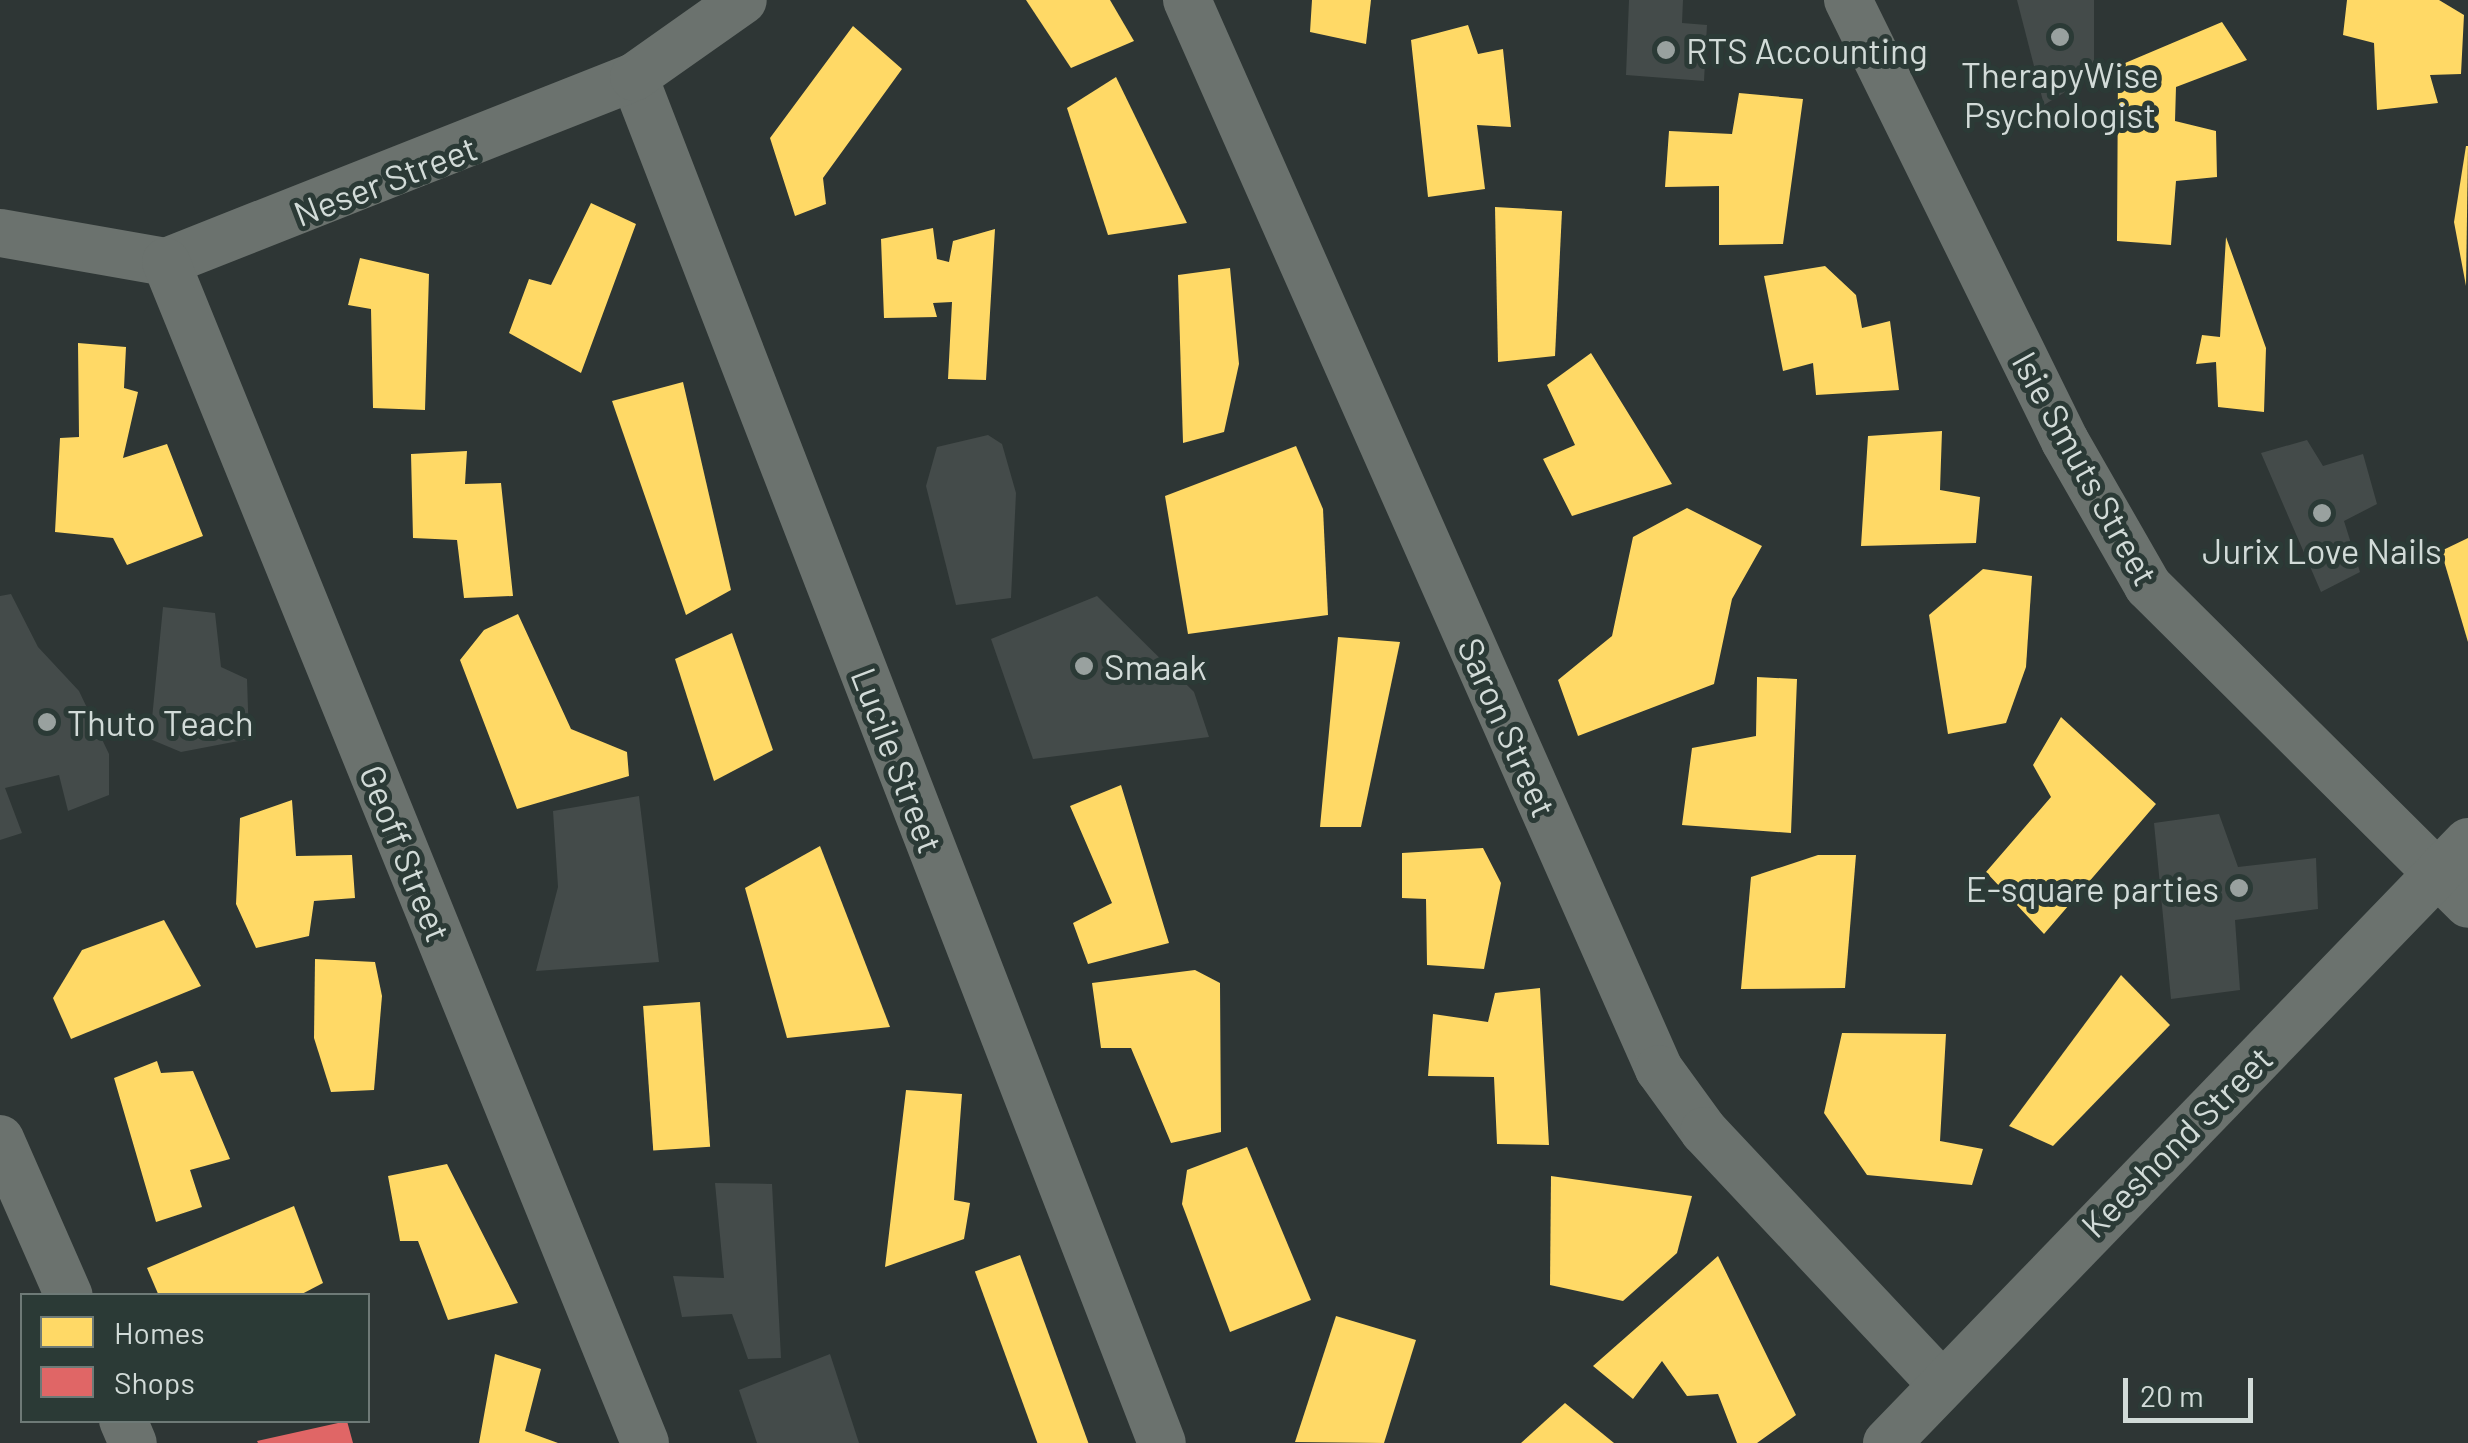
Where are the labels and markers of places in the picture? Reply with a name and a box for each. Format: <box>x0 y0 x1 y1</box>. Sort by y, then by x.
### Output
marker: TherapyWise Psychologist <box>2049 26 2071 48</box>
place label: RTS Accounting <box>1686 29 1928 71</box>
marker: RTS Accounting <box>1655 39 1677 61</box>
place label: TherapyWise Psychologist <box>1961 53 2159 135</box>
marker: Jurix Love Nails <box>2311 502 2333 524</box>
place label: Jurix Love Nails <box>2202 529 2442 571</box>
place label: Smaak <box>1104 645 1207 687</box>
marker: Smaak <box>1073 655 1095 677</box>
place label: Thuto Teach <box>67 701 254 743</box>
marker: Thuto Teach <box>36 711 58 733</box>
place label: E-square parties <box>1966 867 2219 909</box>
marker: E-square parties <box>2228 877 2250 899</box>

